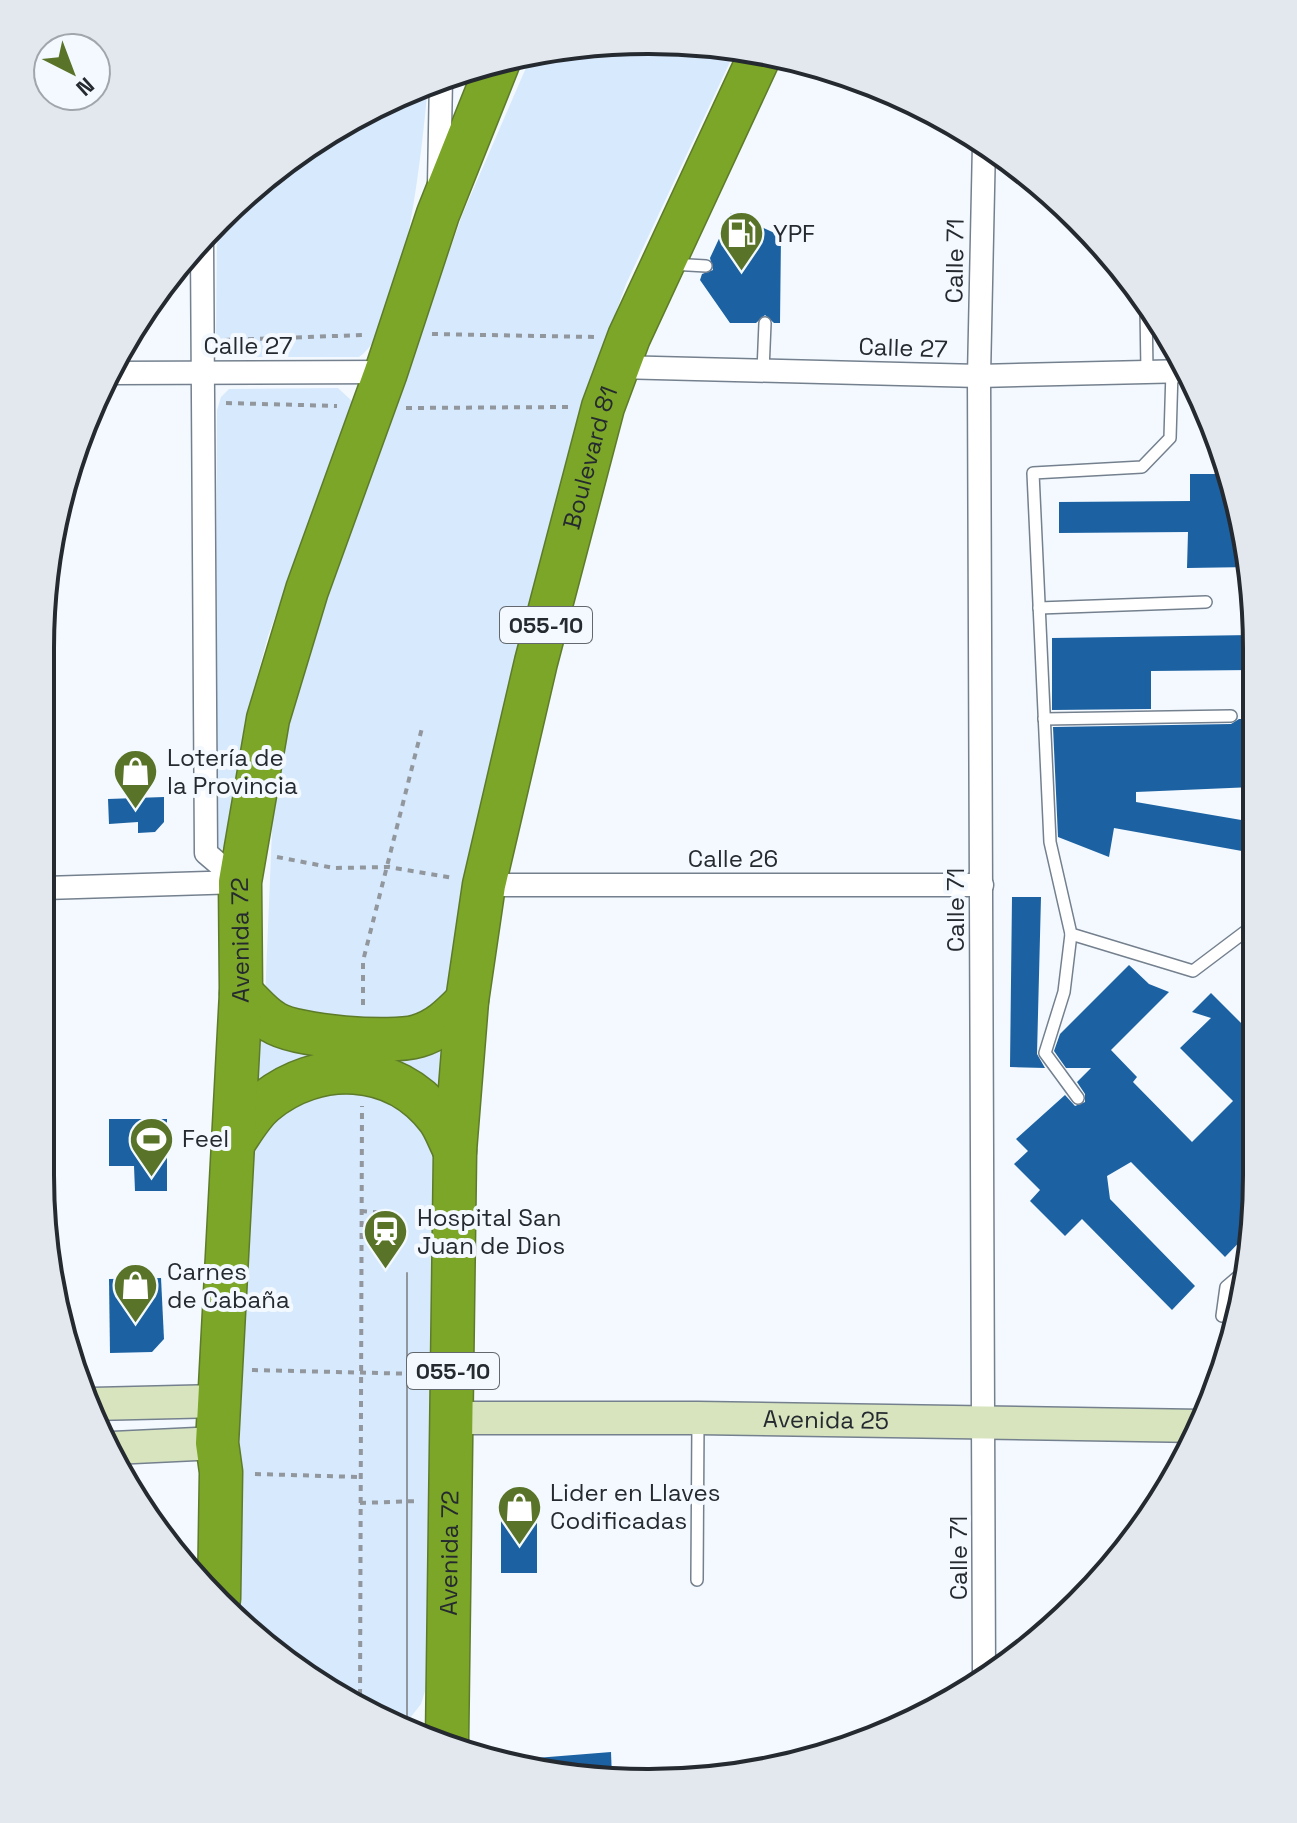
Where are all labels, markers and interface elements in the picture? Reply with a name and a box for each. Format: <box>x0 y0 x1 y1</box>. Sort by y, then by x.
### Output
north arrow <box>32 32 112 112</box>
text: N <box>71 72 100 102</box>
fuel station icon: YPF <box>718 210 766 273</box>
place label: YPF <box>773 218 815 249</box>
street label: Calle 71 <box>938 218 971 304</box>
street label: Calle 27 <box>203 330 293 361</box>
street label: Calle 27 <box>858 330 948 365</box>
street label: Boulevard 81 <box>556 382 624 532</box>
road number: 055-10 <box>500 607 592 643</box>
place label: Lotería de la Provincia <box>167 742 298 801</box>
shop icon: Lotería de la Provincia <box>112 748 160 811</box>
street label: Calle 26 <box>688 843 778 874</box>
street label: Calle 71 <box>940 868 971 952</box>
street label: Avenida 72 <box>224 877 256 1003</box>
sports icon: Feel <box>127 1115 175 1178</box>
place label: Feel <box>182 1123 229 1154</box>
place label: Hospital San Juan de Dios <box>417 1202 565 1261</box>
station icon: Hospital San Juan de Dios <box>362 1208 410 1271</box>
place label: Carnes de Cabaña <box>167 1256 290 1315</box>
shop icon: Carnes de Cabaña <box>112 1262 160 1325</box>
road number: 055-10 <box>407 1353 499 1389</box>
street label: Avenida 25 <box>763 1403 889 1436</box>
place label: Lider en Llaves Codificadas <box>550 1477 720 1536</box>
shop icon: Lider en Llaves Codificadas <box>495 1483 543 1546</box>
street label: Avenida 72 <box>433 1490 465 1616</box>
street label: Calle 71 <box>943 1516 974 1600</box>

